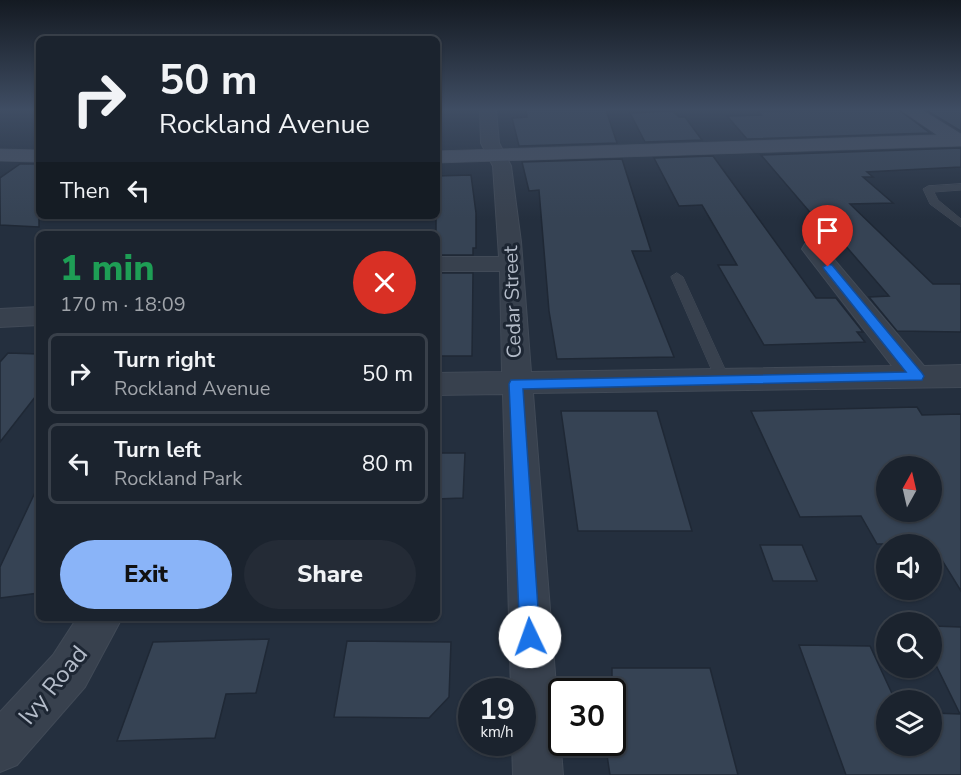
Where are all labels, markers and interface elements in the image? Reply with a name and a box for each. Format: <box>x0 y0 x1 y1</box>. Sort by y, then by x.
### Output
text: 50 m <box>159 52 258 109</box>
icon: right <box>60 60 138 138</box>
text: Rockland Avenue <box>159 106 370 143</box>
icon: left <box>122 174 155 207</box>
text: Then <box>60 176 110 206</box>
pin <box>802 205 853 267</box>
icon: arrive <box>811 214 844 247</box>
text: 1 min <box>60 244 155 293</box>
street label: Cedar Street <box>497 244 528 359</box>
button: close <box>353 251 416 314</box>
text: 170 m · 18:09 <box>60 291 186 318</box>
text: Turn right <box>114 345 215 375</box>
icon: right <box>63 357 96 390</box>
text: 50 m <box>362 359 413 389</box>
text: Rockland Avenue <box>114 375 270 402</box>
text: Turn left <box>114 435 201 465</box>
icon: left <box>63 447 96 480</box>
text: 80 m <box>362 449 413 479</box>
north arrow <box>876 456 942 522</box>
map controls <box>876 456 942 756</box>
text: Rockland Park <box>114 465 242 492</box>
button: sound <box>876 534 942 600</box>
button: Exit <box>60 540 232 609</box>
button: Share <box>244 540 416 609</box>
position arrow <box>498 605 562 669</box>
button: search <box>876 612 942 678</box>
street label: Ivy Road <box>11 639 95 731</box>
speed limit sign: 30 <box>548 678 626 756</box>
text: 19 <box>479 689 515 730</box>
button: layers <box>876 690 942 756</box>
text: km/h <box>480 722 514 742</box>

